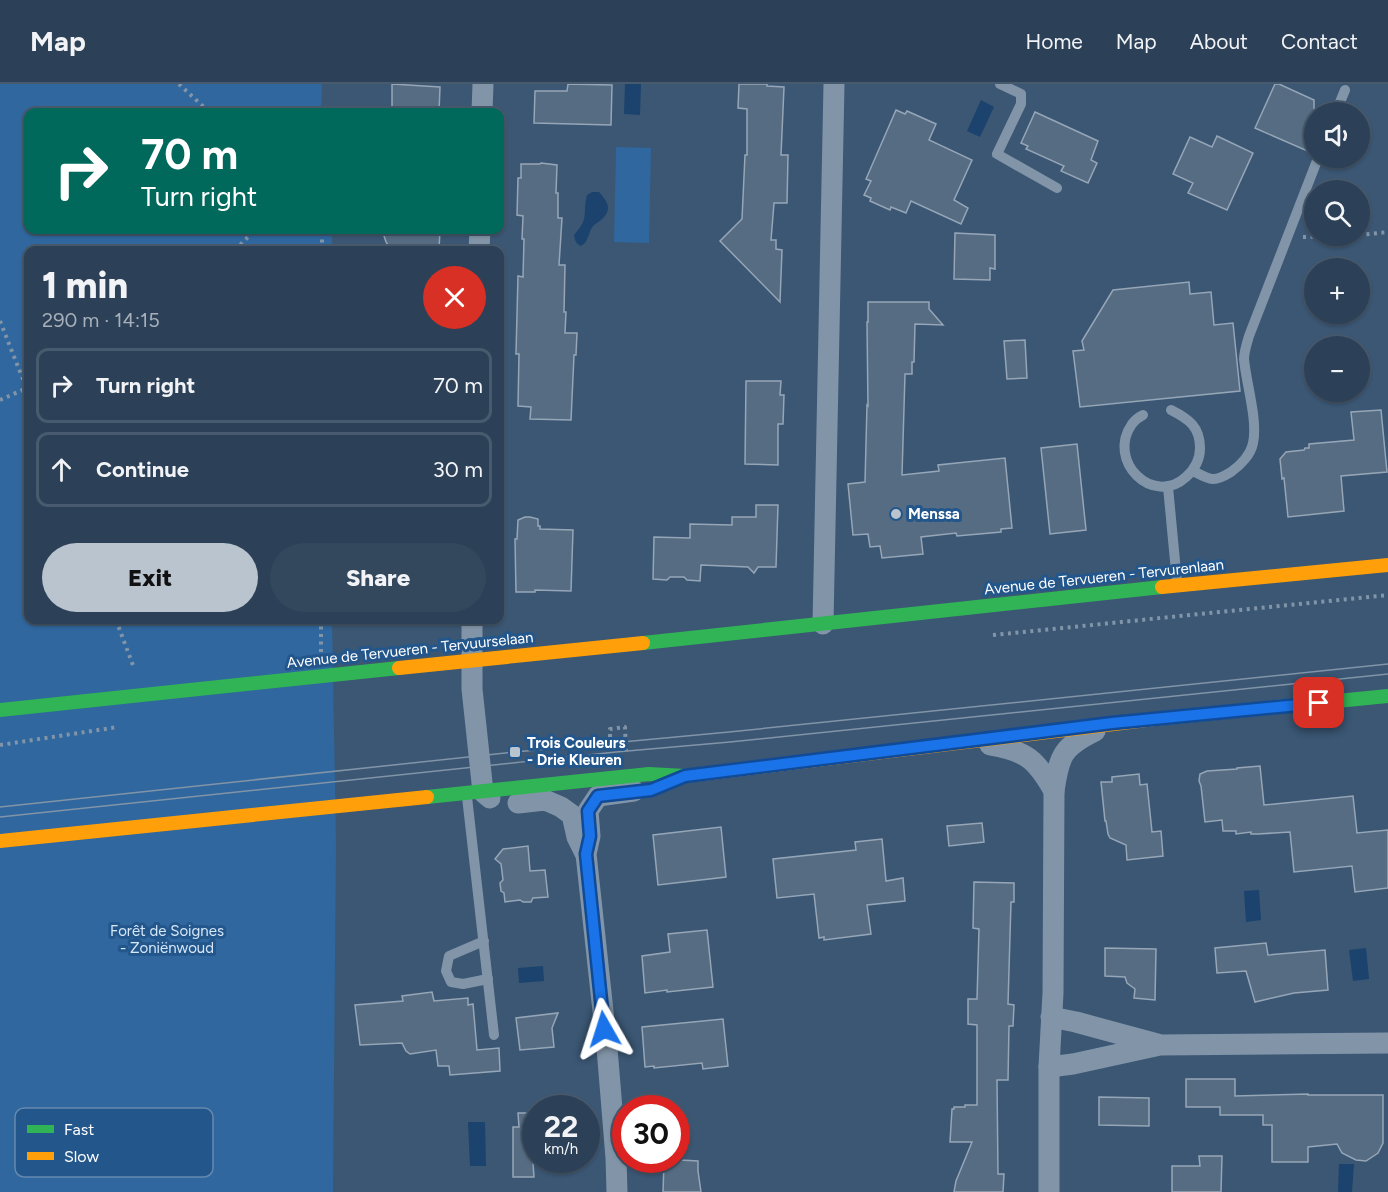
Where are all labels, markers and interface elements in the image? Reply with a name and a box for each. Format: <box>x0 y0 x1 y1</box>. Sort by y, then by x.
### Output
text: Map <box>30 24 86 58</box>
text: Home <box>1026 29 1083 54</box>
text: Map <box>1116 29 1157 54</box>
text: About <box>1190 29 1248 54</box>
text: Contact <box>1281 29 1358 54</box>
map controls <box>1304 102 1370 402</box>
button: sound <box>1304 102 1370 168</box>
text: 70 m <box>141 129 238 180</box>
icon: right <box>42 132 120 210</box>
text: Turn right <box>141 180 257 213</box>
button: search <box>1304 180 1370 246</box>
button: + <box>1304 258 1370 324</box>
text: 1 min <box>42 264 128 307</box>
button: close <box>423 266 486 329</box>
text: 290 m · 14:15 <box>42 308 160 332</box>
button: − <box>1304 336 1370 402</box>
icon: right <box>45 369 78 402</box>
text: Turn right <box>96 372 195 399</box>
text: 70 m <box>433 372 483 399</box>
icon: ahead <box>45 453 78 486</box>
text: Continue <box>96 456 189 483</box>
text: 30 m <box>433 456 483 483</box>
place label: Menssa <box>908 505 960 523</box>
marker: Menssa <box>889 507 903 521</box>
button: Exit <box>42 543 258 612</box>
button: Share <box>270 543 486 612</box>
street label: Avenue de Tervueren - Tervurenlaan <box>983 555 1225 599</box>
street label: Avenue de Tervueren - Tervuurselaan <box>286 628 534 672</box>
pin <box>1293 677 1344 728</box>
icon: arrive <box>1302 686 1335 719</box>
place label: Trois Couleurs - Drie Kleuren <box>527 734 625 769</box>
marker: Trois Couleurs - Drie Kleuren <box>508 745 522 759</box>
park label: Forêt de Soignes - Zoniënwoud <box>110 922 224 957</box>
position arrow <box>572 997 636 1061</box>
speed limit sign: 30 <box>612 1095 690 1173</box>
legend <box>15 1108 213 1177</box>
text: 22 <box>544 1108 578 1145</box>
text: Fast <box>64 1120 94 1139</box>
text: km/h <box>544 1140 578 1158</box>
text: Slow <box>64 1147 99 1166</box>

